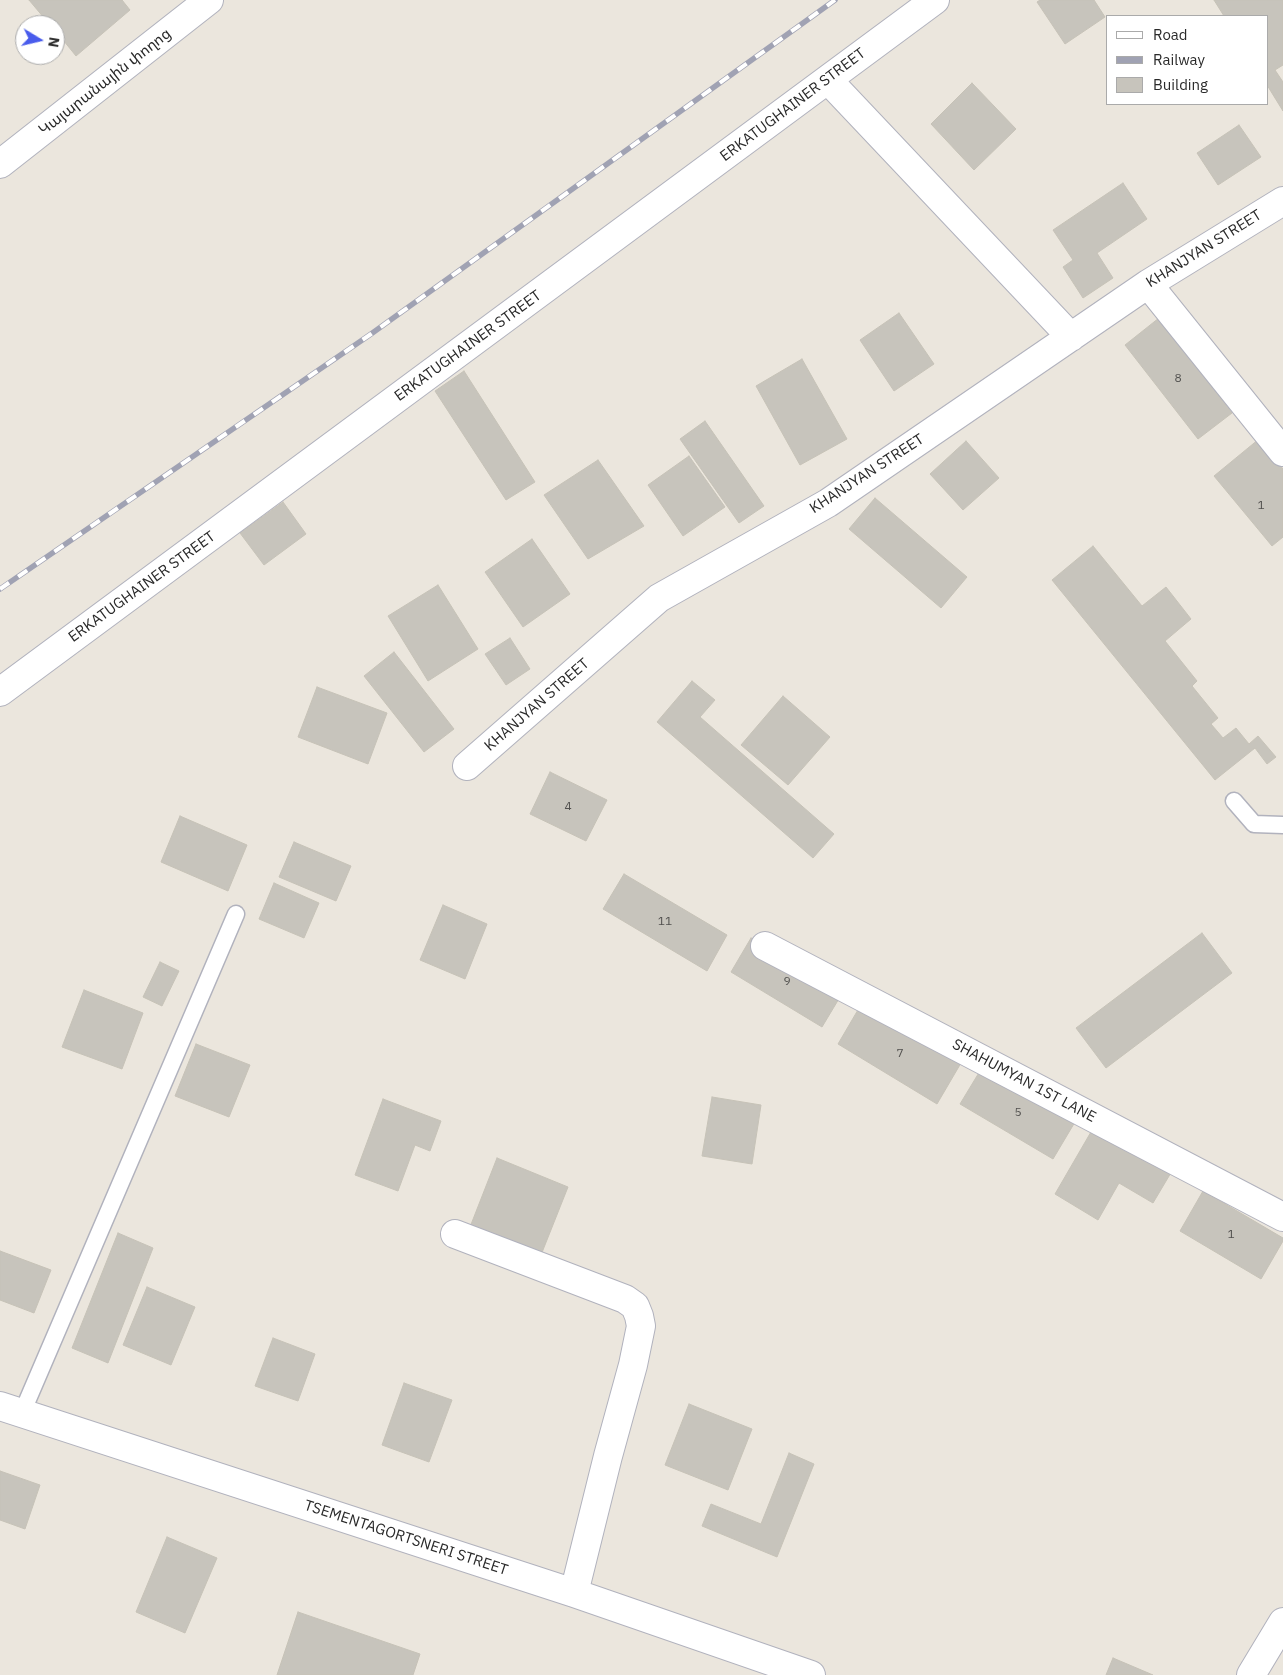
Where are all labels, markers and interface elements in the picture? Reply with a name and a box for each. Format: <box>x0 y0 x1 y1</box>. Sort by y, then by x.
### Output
north arrow <box>15 15 65 65</box>
legend <box>1106 15 1268 105</box>
street label: Կայարանային փողոց <box>35 25 175 139</box>
text: Road <box>1153 25 1188 44</box>
text: N <box>44 36 64 49</box>
street label: ERKATUGHAINER STREET <box>717 45 869 165</box>
text: Railway <box>1153 50 1205 69</box>
text: Building <box>1153 75 1208 94</box>
street label: KHANJYAN STREET <box>1143 206 1265 292</box>
street label: ERKATUGHAINER STREET <box>391 287 545 405</box>
house number: 8 <box>1174 372 1182 386</box>
street label: KHANJYAN STREET <box>807 430 927 518</box>
house number: 1 <box>1257 499 1265 513</box>
street label: ERKATUGHAINER STREET <box>65 528 219 646</box>
street label: KHANJYAN STREET <box>481 655 593 755</box>
house number: 4 <box>564 800 572 814</box>
house number: 11 <box>658 915 672 929</box>
house number: 9 <box>783 975 791 989</box>
street label: SHAHUMYAN 1ST LANE <box>949 1035 1099 1127</box>
house number: 7 <box>896 1047 904 1061</box>
house number: 5 <box>1014 1106 1022 1120</box>
house number: 1 <box>1227 1228 1235 1242</box>
street label: TSEMENTAGORTSNERI STREET <box>302 1497 510 1579</box>

